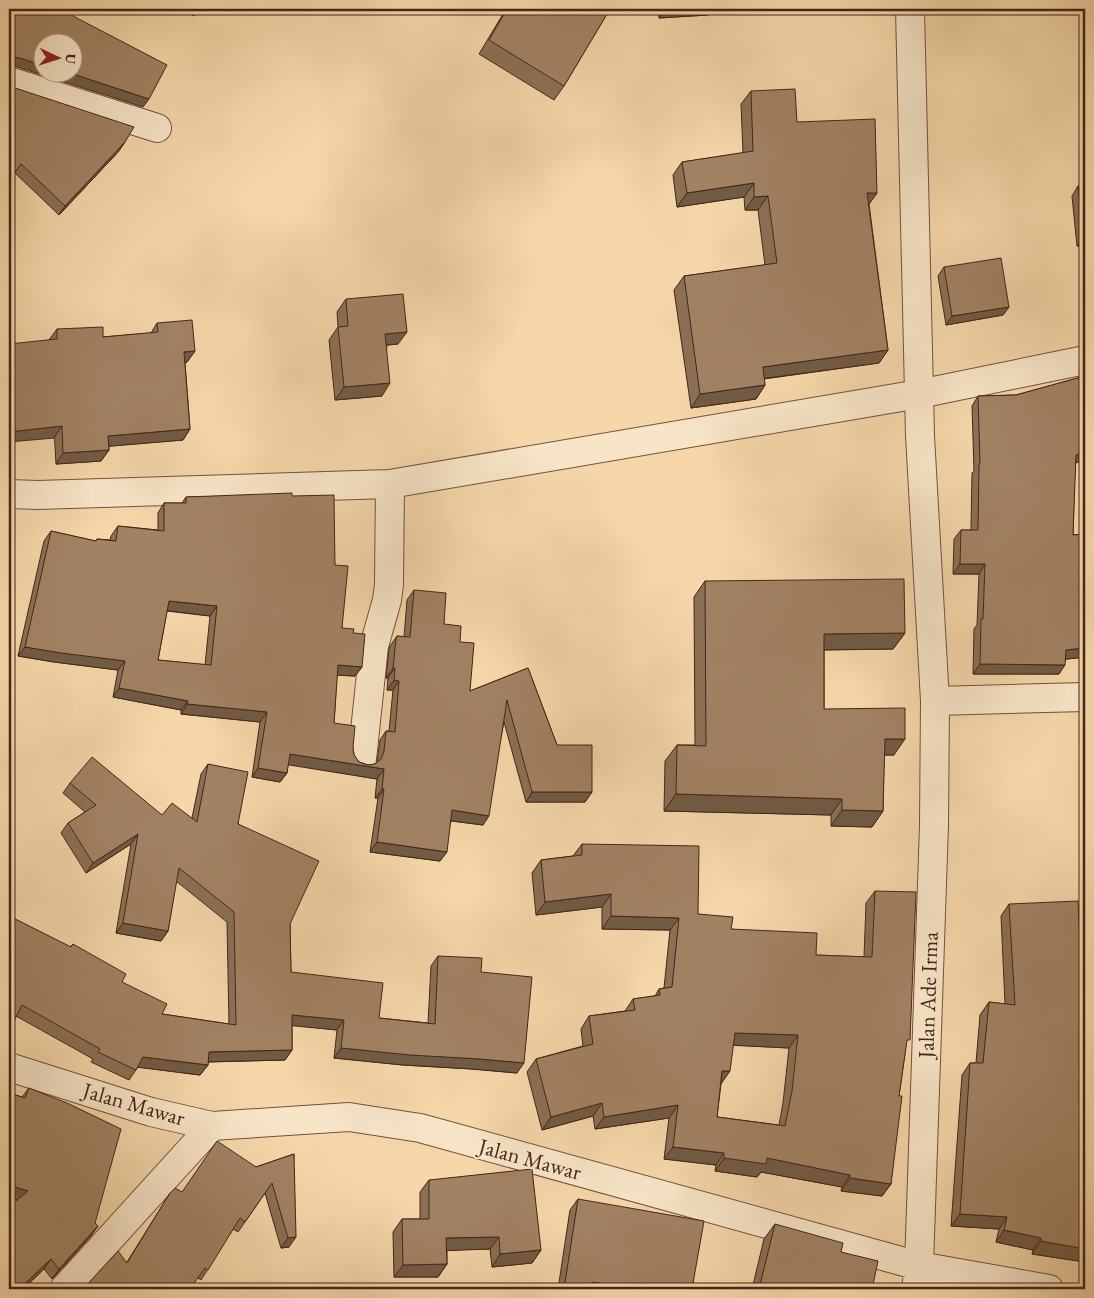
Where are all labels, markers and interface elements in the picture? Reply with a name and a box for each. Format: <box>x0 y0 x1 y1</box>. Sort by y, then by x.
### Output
north arrow <box>32 32 82 82</box>
text: U <box>62 53 80 65</box>
street label: Jalan Ade Irma <box>911 931 945 1061</box>
street label: Jalan Mawar <box>78 1075 189 1133</box>
street label: Jalan Mawar <box>474 1131 585 1187</box>

